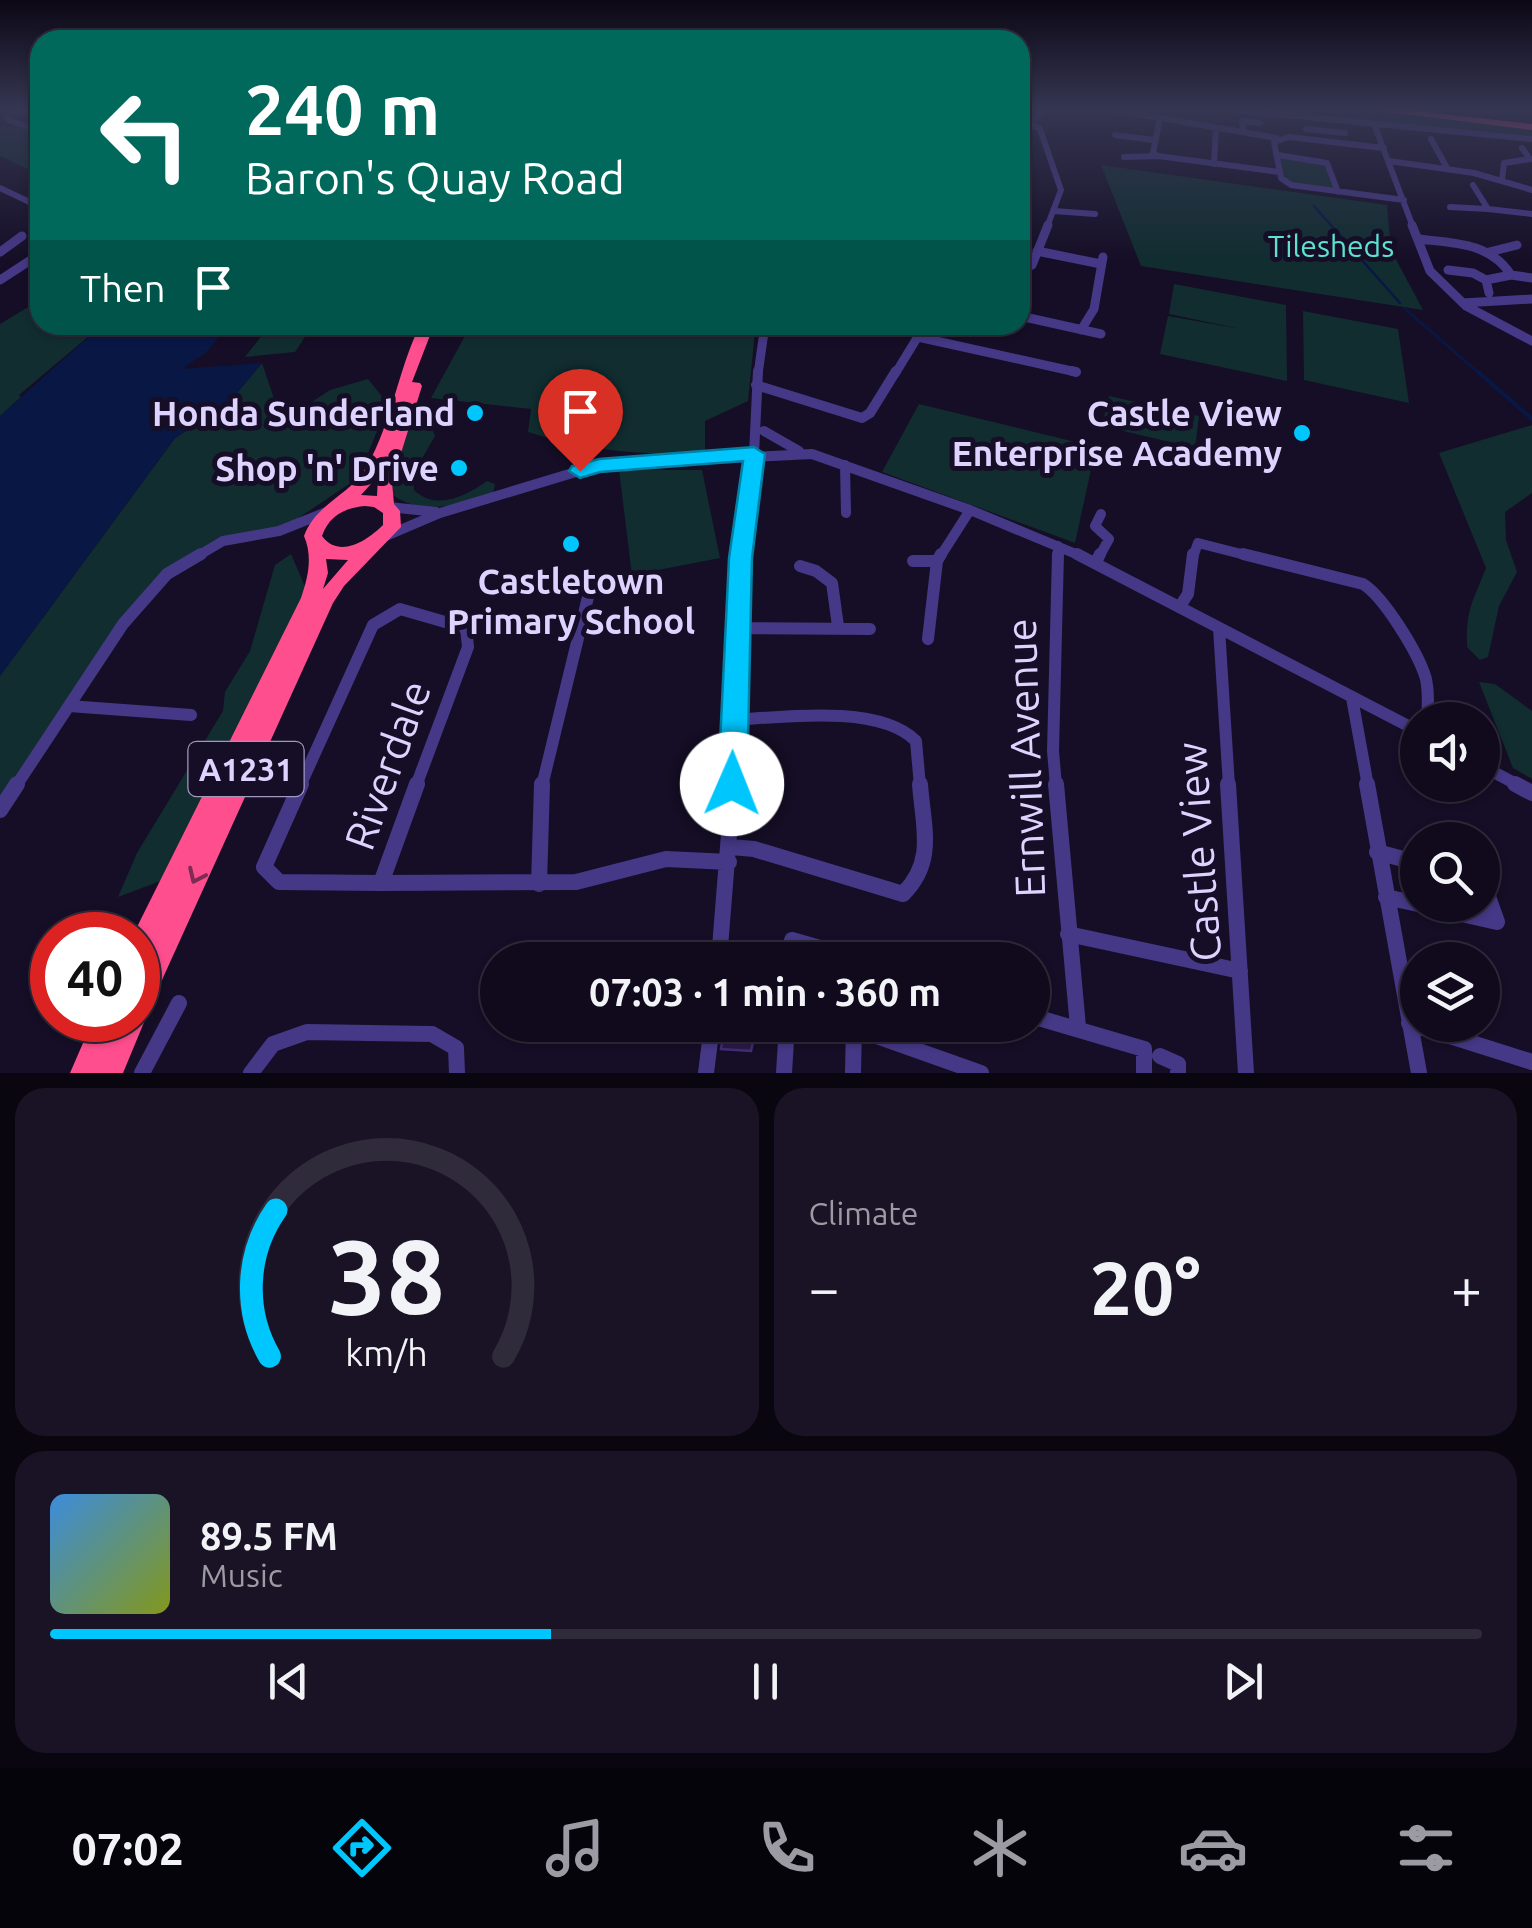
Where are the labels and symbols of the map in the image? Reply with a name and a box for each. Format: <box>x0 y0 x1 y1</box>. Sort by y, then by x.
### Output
park label: Tilesheds <box>1268 229 1394 263</box>
pin <box>538 369 623 472</box>
place label: Honda Sunderland <box>152 393 455 433</box>
place label: Castle View Enterprise Academy <box>952 393 1282 473</box>
marker: Honda Sunderland <box>464 402 486 424</box>
marker: Castle View Enterprise Academy <box>1291 422 1313 444</box>
place label: Shop 'n' Drive <box>215 448 439 488</box>
marker: Shop 'n' Drive <box>448 457 470 479</box>
marker: Castletown Primary School <box>560 533 582 555</box>
place label: Castletown Primary School <box>447 561 695 641</box>
street label: Ernwill Avenue <box>997 618 1053 898</box>
street label: Riverdale <box>335 674 439 856</box>
position arrow <box>680 732 784 836</box>
street label: Castle View <box>1167 741 1229 963</box>
road number: A1231 <box>188 742 304 796</box>
one-way arrow <box>188 866 208 884</box>
speed limit sign: 40 <box>30 912 160 1042</box>

